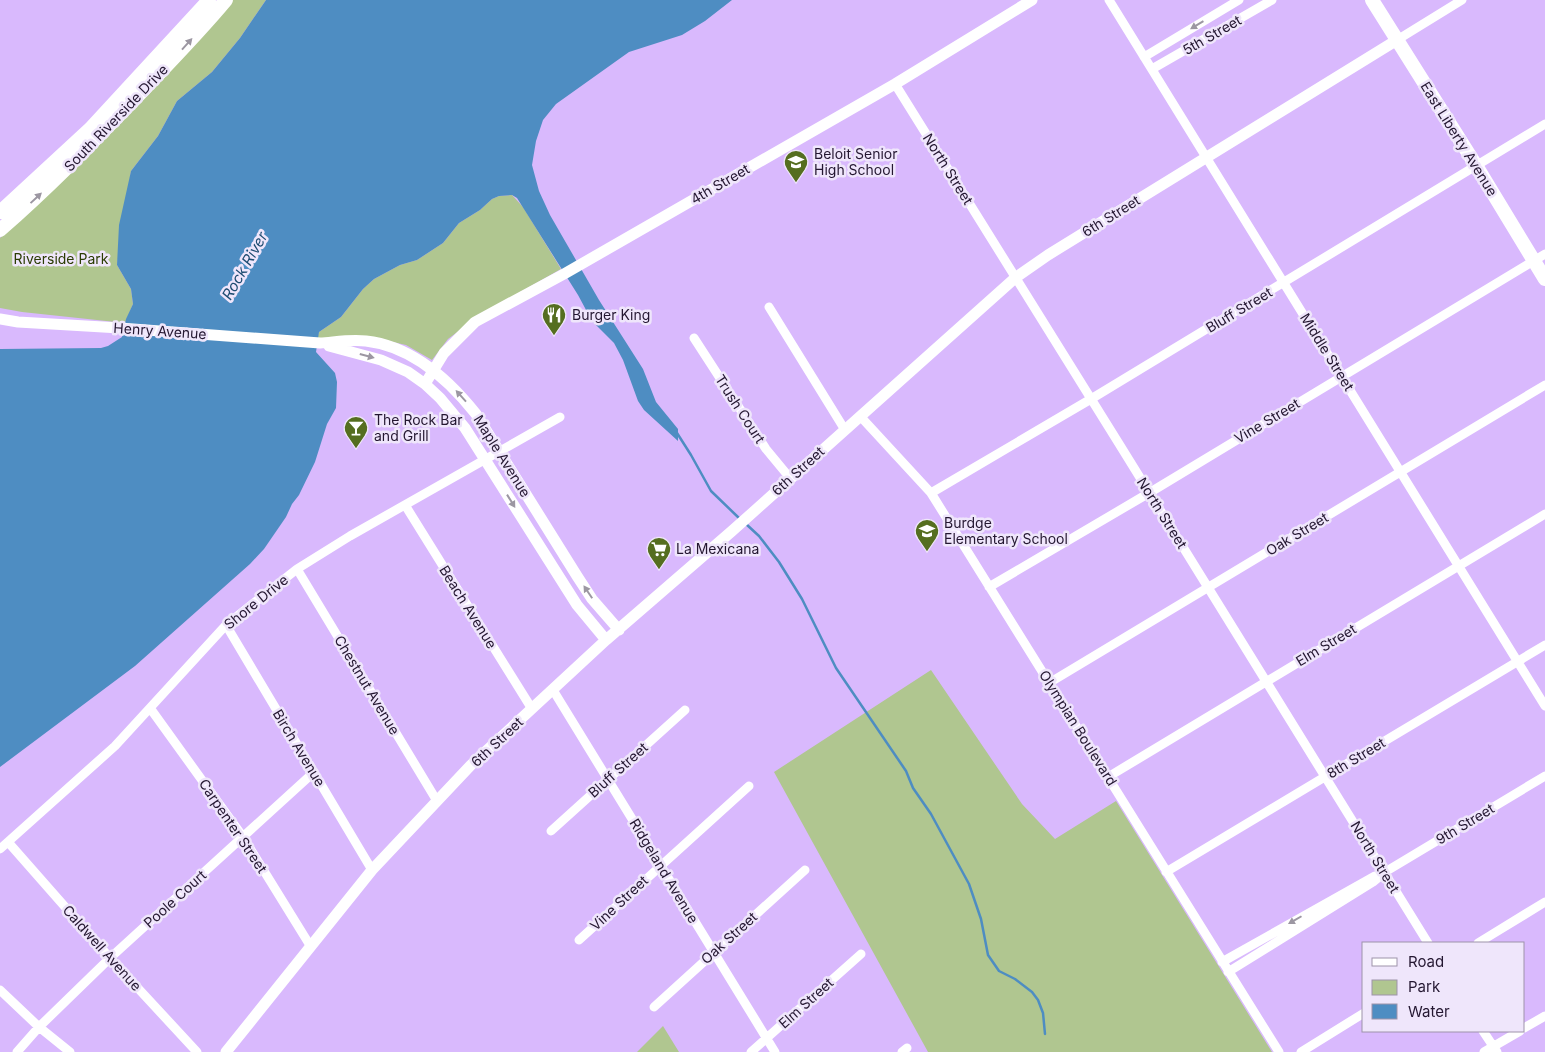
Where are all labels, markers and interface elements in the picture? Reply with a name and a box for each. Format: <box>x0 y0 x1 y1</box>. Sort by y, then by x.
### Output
street label: 5th Street <box>1179 11 1244 58</box>
one-way arrow <box>1190 21 1203 30</box>
one-way arrow <box>181 39 193 51</box>
street label: South Riverside Drive <box>60 61 171 175</box>
street label: East Liberty Avenue <box>1417 78 1501 199</box>
street label: North Street <box>920 130 977 208</box>
place label: Beloit Senior High School <box>814 145 898 178</box>
school or university icon: Beloit Senior High School <box>783 149 809 183</box>
street label: 4th Street <box>687 160 753 207</box>
street label: 6th Street <box>1079 191 1143 240</box>
one-way arrow <box>30 192 42 204</box>
water label: Rock River <box>218 228 272 303</box>
park label: Riverside Park <box>14 250 109 267</box>
street label: Bluff Street <box>1203 283 1275 336</box>
restaurant icon: Burger King <box>541 302 567 336</box>
place label: Burger King <box>572 306 650 323</box>
street label: Middle Street <box>1297 310 1358 394</box>
street label: Henry Avenue <box>113 319 207 342</box>
one-way arrow <box>359 352 374 360</box>
street label: Trush Court <box>712 371 769 447</box>
one-way arrow <box>455 391 467 403</box>
street label: Vine Street <box>1231 394 1303 447</box>
place label: The Rock Bar and Grill <box>374 411 463 444</box>
street label: Maple Avenue <box>470 411 534 500</box>
bar icon: The Rock Bar and Grill <box>343 415 369 449</box>
street label: 6th Street <box>768 442 828 499</box>
street label: North Street <box>1134 474 1191 552</box>
one-way arrow <box>506 494 515 508</box>
street label: Oak Street <box>1262 508 1331 559</box>
place label: Burdge Elementary School <box>944 514 1068 547</box>
school or university icon: Burdge Elementary School <box>914 518 940 552</box>
supermarket icon: La Mexicana <box>646 536 672 570</box>
place label: La Mexicana <box>676 540 759 557</box>
street label: Beach Avenue <box>436 562 501 651</box>
street label: Shore Drive <box>220 571 291 633</box>
one-way arrow <box>583 586 593 599</box>
street label: Elm Street <box>1292 620 1359 669</box>
street label: Chestnut Avenue <box>331 632 404 738</box>
street label: Olympian Boulevard <box>1036 667 1121 789</box>
street label: Birch Avenue <box>270 706 329 789</box>
street label: 6th Street <box>467 713 527 770</box>
street label: 8th Street <box>1324 733 1388 782</box>
street label: Bluff Street <box>584 738 651 801</box>
street label: Carpenter Street <box>196 775 271 876</box>
street label: 9th Street <box>1432 799 1497 848</box>
street label: Ridgeland Avenue <box>627 815 702 926</box>
street label: North Street <box>1347 818 1404 896</box>
street label: Poole Court <box>140 866 210 931</box>
street label: Vine Street <box>586 871 651 934</box>
street label: Caldwell Avenue <box>59 901 145 994</box>
street label: Oak Street <box>697 908 761 967</box>
one-way arrow <box>1288 916 1303 924</box>
legend <box>1362 942 1525 1032</box>
text: Road <box>1408 952 1444 971</box>
street label: Elm Street <box>775 973 837 1032</box>
text: Park <box>1408 977 1441 996</box>
text: Water <box>1408 1002 1450 1021</box>

